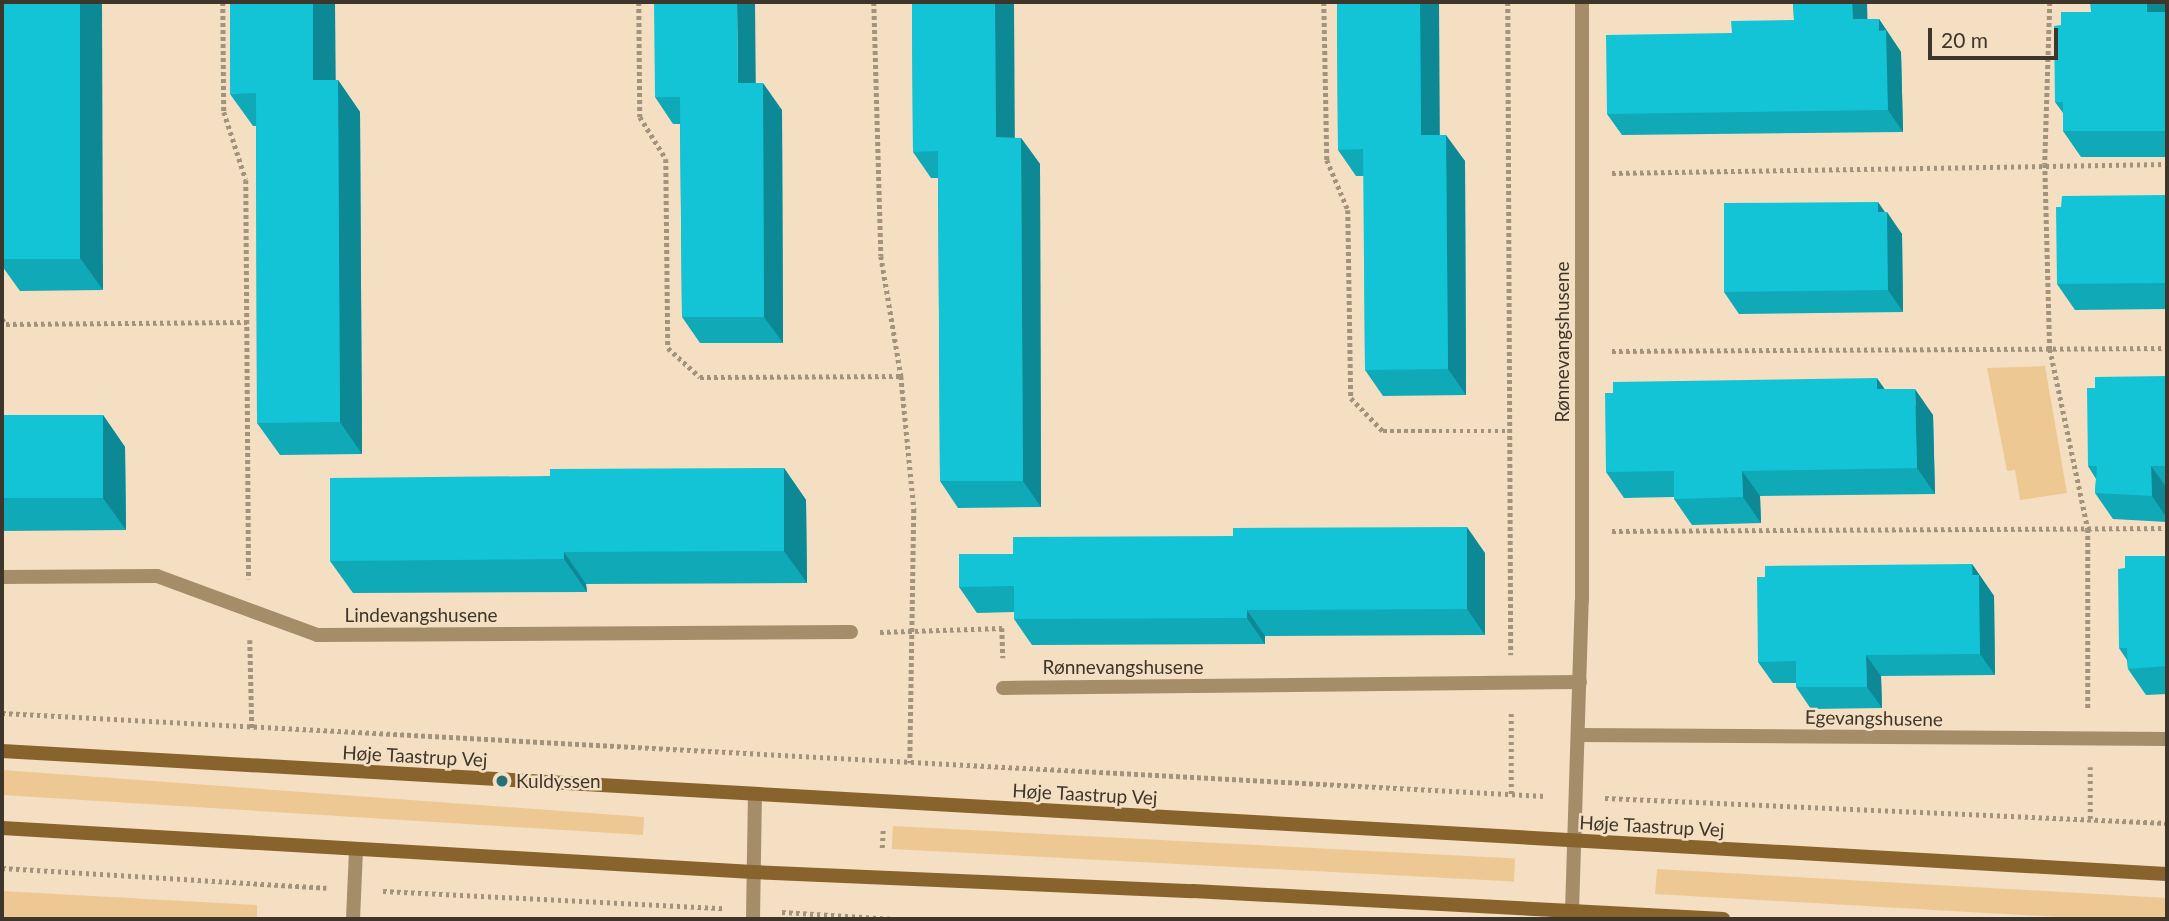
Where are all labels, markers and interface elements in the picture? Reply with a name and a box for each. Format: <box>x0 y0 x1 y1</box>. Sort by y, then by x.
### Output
scale bar <box>1931 14 2060 58</box>
text: 20 m <box>1941 27 1988 52</box>
street label: Rønnevangshusene <box>1551 261 1573 423</box>
street label: Lindevangshusene <box>344 604 498 626</box>
street label: Rønnevangshusene <box>1042 656 1204 678</box>
street label: Egevangshusene <box>1805 705 1943 731</box>
street label: Høje Taastrup Vej <box>341 741 489 771</box>
place label: Kuldyssen <box>516 770 601 792</box>
marker: Kuldyssen <box>494 773 510 789</box>
street label: Høje Taastrup Vej <box>1011 779 1159 809</box>
street label: Høje Taastrup Vej <box>1578 811 1726 841</box>

